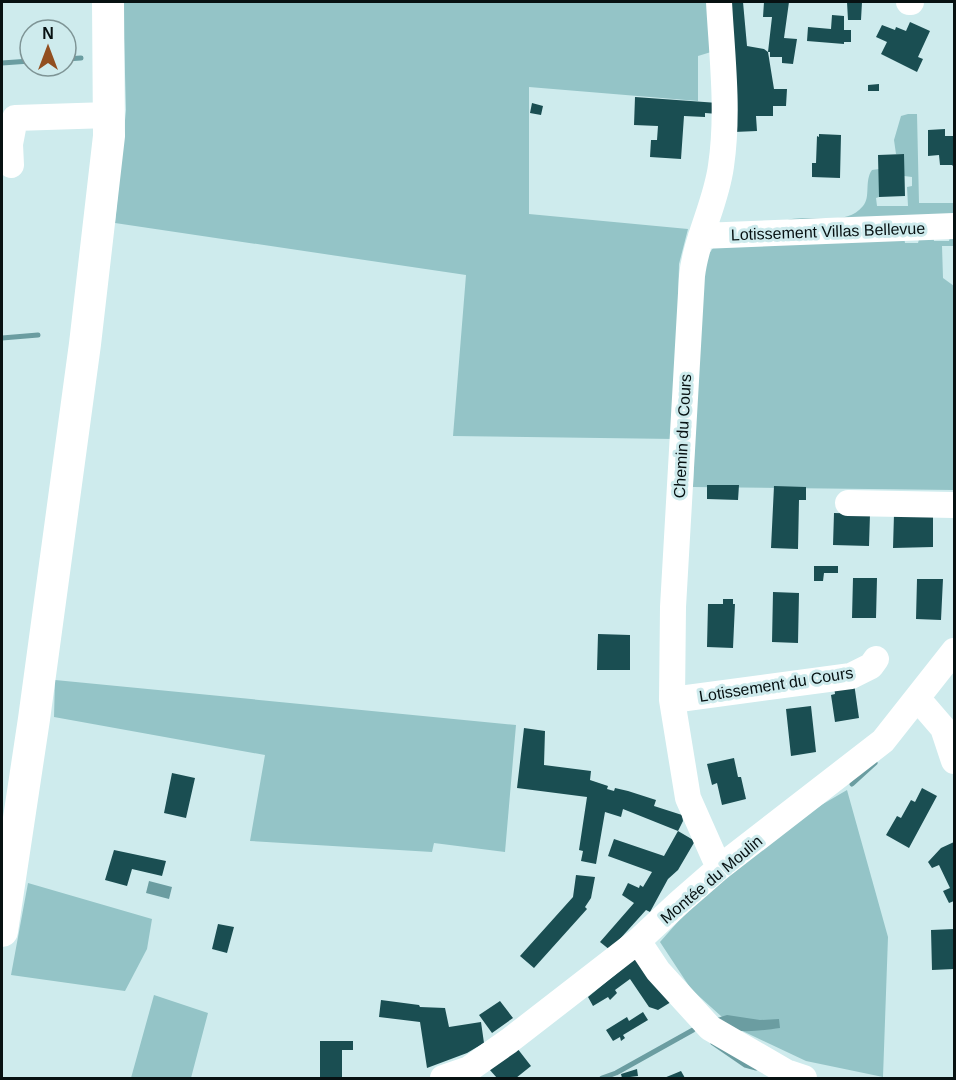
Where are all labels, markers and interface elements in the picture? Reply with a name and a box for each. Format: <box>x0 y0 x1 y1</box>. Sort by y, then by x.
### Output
north arrow <box>18 18 78 78</box>
text: N <box>42 25 54 42</box>
street label: Lotissement Villas Bellevue <box>731 220 926 243</box>
street label: Chemin du Cours <box>671 373 694 499</box>
street label: Lotissement du Cours <box>698 664 854 705</box>
street label: Montée du Moulin <box>657 832 766 927</box>

